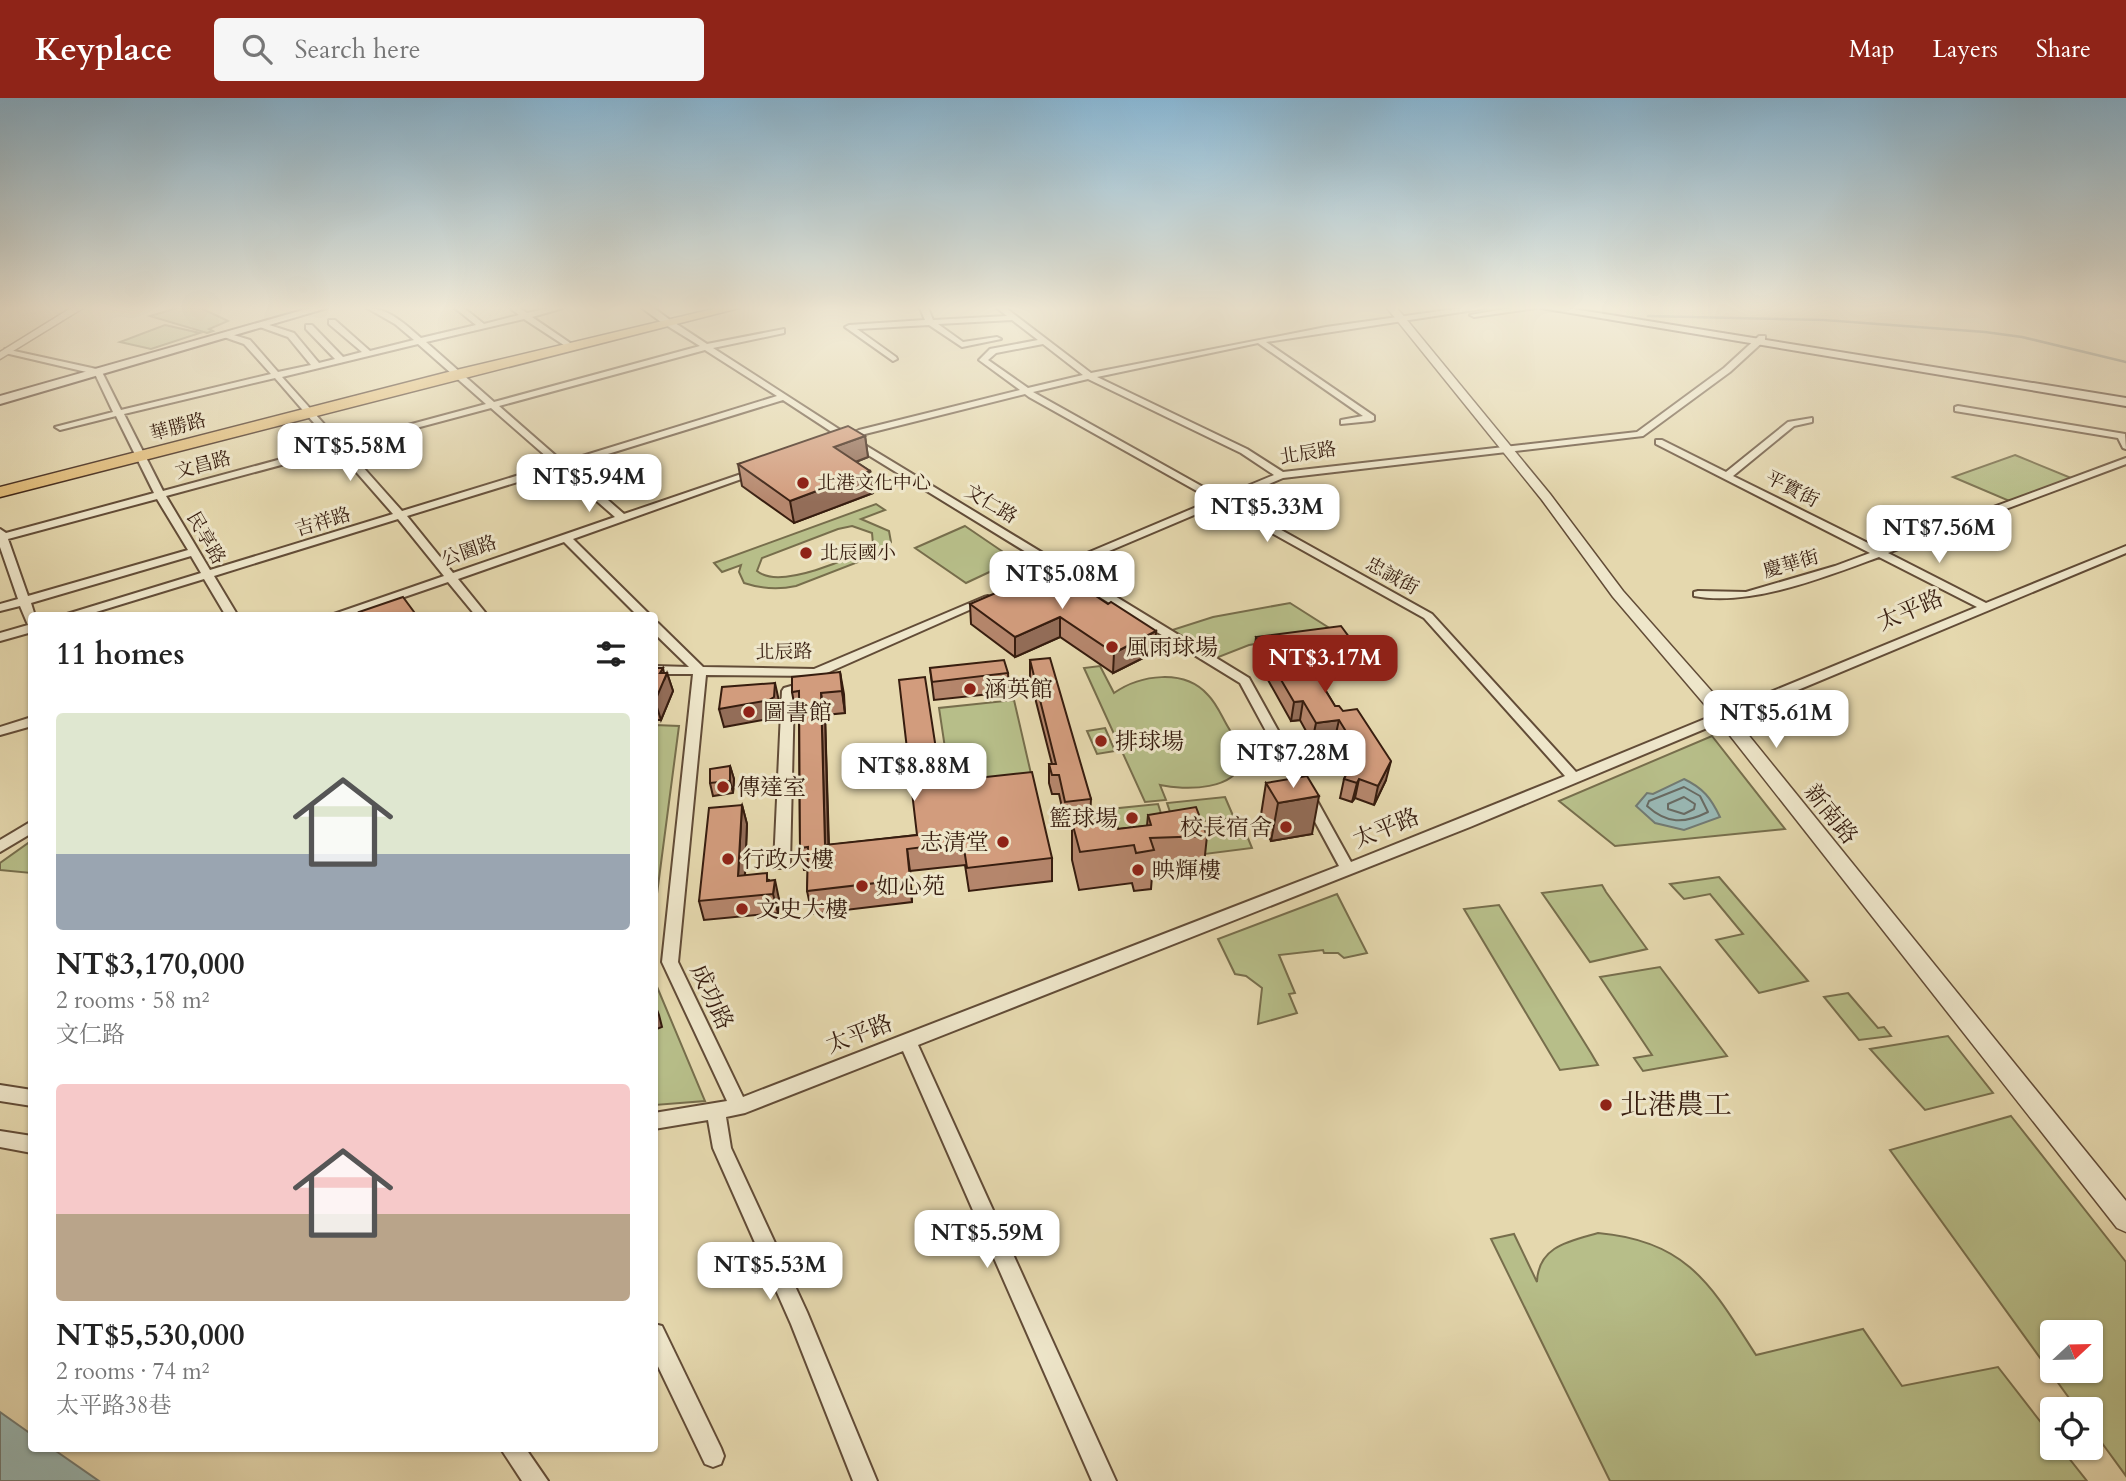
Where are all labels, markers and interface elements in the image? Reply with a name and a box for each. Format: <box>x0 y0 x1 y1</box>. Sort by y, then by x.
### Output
search box <box>214 18 704 81</box>
text: Keyplace <box>35 27 172 72</box>
icon: search <box>238 30 276 68</box>
text: Search here <box>294 32 420 67</box>
text: Map <box>1849 33 1895 66</box>
text: Layers <box>1933 33 1998 66</box>
text: Share <box>2036 33 2091 66</box>
street label: 華勝路 <box>147 407 209 447</box>
pin: NT$5.58M <box>278 424 422 483</box>
text: NT$5.58M <box>294 430 406 461</box>
street label: 北辰路 <box>1278 436 1338 470</box>
street label: 文昌路 <box>172 445 234 485</box>
pin: NT$5.94M <box>517 454 661 514</box>
text: NT$5.94M <box>533 461 645 492</box>
street label: 平實街 <box>1761 464 1823 514</box>
place label: 北港文化中心 <box>817 470 931 496</box>
marker: 北港文化中心 <box>795 475 811 491</box>
street label: 文仁路 <box>960 478 1022 530</box>
pin: NT$5.33M <box>1195 484 1339 544</box>
text: NT$5.33M <box>1211 491 1323 522</box>
street label: 吉祥路 <box>292 501 354 543</box>
pin: NT$7.56M <box>1867 505 2011 565</box>
street label: 民享路 <box>180 507 232 569</box>
text: NT$7.56M <box>1883 512 1995 543</box>
street label: 公園路 <box>438 529 500 573</box>
place label: 北辰國小 <box>820 540 896 566</box>
street label: 慶華街 <box>1760 544 1822 584</box>
marker: 北辰國小 <box>798 545 814 561</box>
street label: 忠誠街 <box>1361 551 1423 601</box>
pin: NT$5.08M <box>990 552 1134 611</box>
text: NT$5.08M <box>1006 558 1118 589</box>
street label: 太平路 <box>1872 582 1948 638</box>
place label: 風雨球場 <box>1126 632 1218 663</box>
text: 11 homes <box>56 634 185 675</box>
icon: filters <box>592 635 630 673</box>
pin: NT$3.17M <box>1253 636 1397 695</box>
street label: 北辰路 <box>755 639 813 665</box>
marker: 風雨球場 <box>1104 639 1120 655</box>
text: NT$3.17M <box>1269 642 1381 673</box>
place label: 涵英館 <box>984 674 1053 705</box>
marker: 涵英館 <box>962 681 978 697</box>
pin: NT$5.61M <box>1704 690 1848 750</box>
place label: 圖書館 <box>763 697 832 728</box>
text: NT$5.61M <box>1720 697 1832 728</box>
marker: 圖書館 <box>741 704 757 720</box>
place label: 排球場 <box>1115 726 1184 757</box>
pin: NT$7.28M <box>1221 730 1365 790</box>
marker: 排球場 <box>1093 733 1109 749</box>
text: NT$7.28M <box>1237 737 1349 768</box>
pin: NT$8.88M <box>842 744 986 803</box>
text: NT$8.88M <box>858 750 970 781</box>
icon: home <box>280 759 406 885</box>
place label: 傳達室 <box>737 772 806 803</box>
street label: 新南路 <box>1797 777 1865 851</box>
marker: 傳達室 <box>715 779 731 795</box>
street label: 太平路 <box>1348 801 1424 855</box>
place label: 籃球場 <box>1049 803 1118 834</box>
marker: 籃球場 <box>1124 810 1140 826</box>
place label: 校長宿舍 <box>1180 812 1272 843</box>
marker: 校長宿舍 <box>1278 819 1294 835</box>
place label: 志清堂 <box>920 827 989 858</box>
marker: 志清堂 <box>995 834 1011 850</box>
place label: 行政大樓 <box>742 844 834 875</box>
marker: 行政大樓 <box>720 851 736 867</box>
place label: 映輝樓 <box>1152 855 1221 886</box>
marker: 映輝樓 <box>1130 862 1146 878</box>
place label: 如心苑 <box>876 871 945 902</box>
marker: 如心苑 <box>854 878 870 894</box>
place label: 文史大樓 <box>756 894 848 925</box>
marker: 文史大樓 <box>734 901 750 917</box>
text: NT$3,170,000 <box>56 944 245 985</box>
street label: 成功路 <box>683 959 741 1035</box>
text: 2 rooms · 58 m² <box>56 985 209 1016</box>
street label: 太平路 <box>821 1007 897 1061</box>
text: 文仁路 <box>56 1019 125 1050</box>
place label: 北港農工 <box>1620 1086 1732 1124</box>
marker: 北港農工 <box>1598 1097 1614 1113</box>
icon: home <box>280 1130 406 1256</box>
pin: NT$5.59M <box>915 1210 1059 1270</box>
text: NT$5.59M <box>931 1217 1043 1248</box>
pin: NT$5.53M <box>698 1242 842 1302</box>
text: NT$5.53M <box>714 1249 826 1280</box>
text: NT$5,530,000 <box>56 1315 245 1356</box>
north arrow <box>2040 1320 2104 1382</box>
map controls <box>2040 1320 2103 1460</box>
text: 2 rooms · 74 m² <box>56 1356 209 1387</box>
text: 太平路38巷 <box>56 1390 172 1421</box>
button: locate <box>2040 1397 2103 1460</box>

